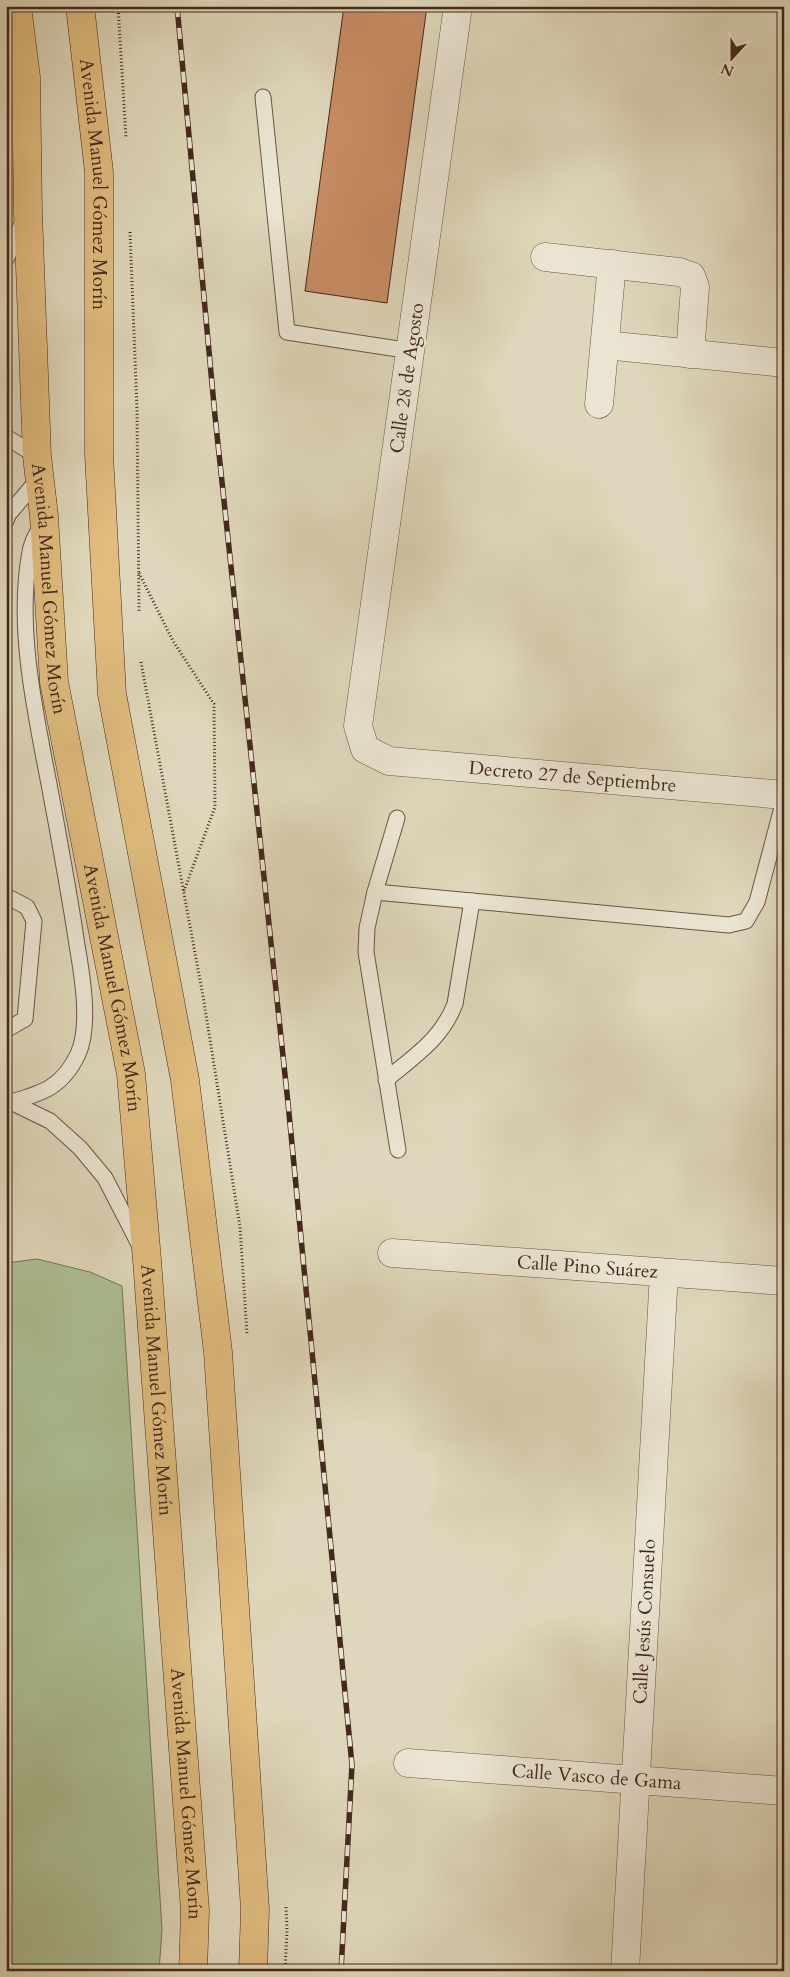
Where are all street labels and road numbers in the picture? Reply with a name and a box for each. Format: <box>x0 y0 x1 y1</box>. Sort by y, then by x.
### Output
street label: Avenida Manuel Gómez Morín <box>73 57 112 310</box>
street label: Calle 28 de Agosto <box>384 301 430 455</box>
street label: Avenida Manuel Gómez Morín <box>25 462 73 717</box>
street label: Decreto 27 de Septiembre <box>468 755 677 799</box>
street label: Avenida Manuel Gómez Morín <box>77 861 147 1113</box>
street label: Calle Pino Suárez <box>516 1249 659 1285</box>
street label: Avenida Manuel Gómez Morín <box>134 1263 179 1517</box>
street label: Calle Jesús Consuelo <box>627 1538 662 1705</box>
street label: Avenida Manuel Gómez Morín <box>164 1667 208 1920</box>
street label: Calle Vasco de Gama <box>511 1758 682 1796</box>

